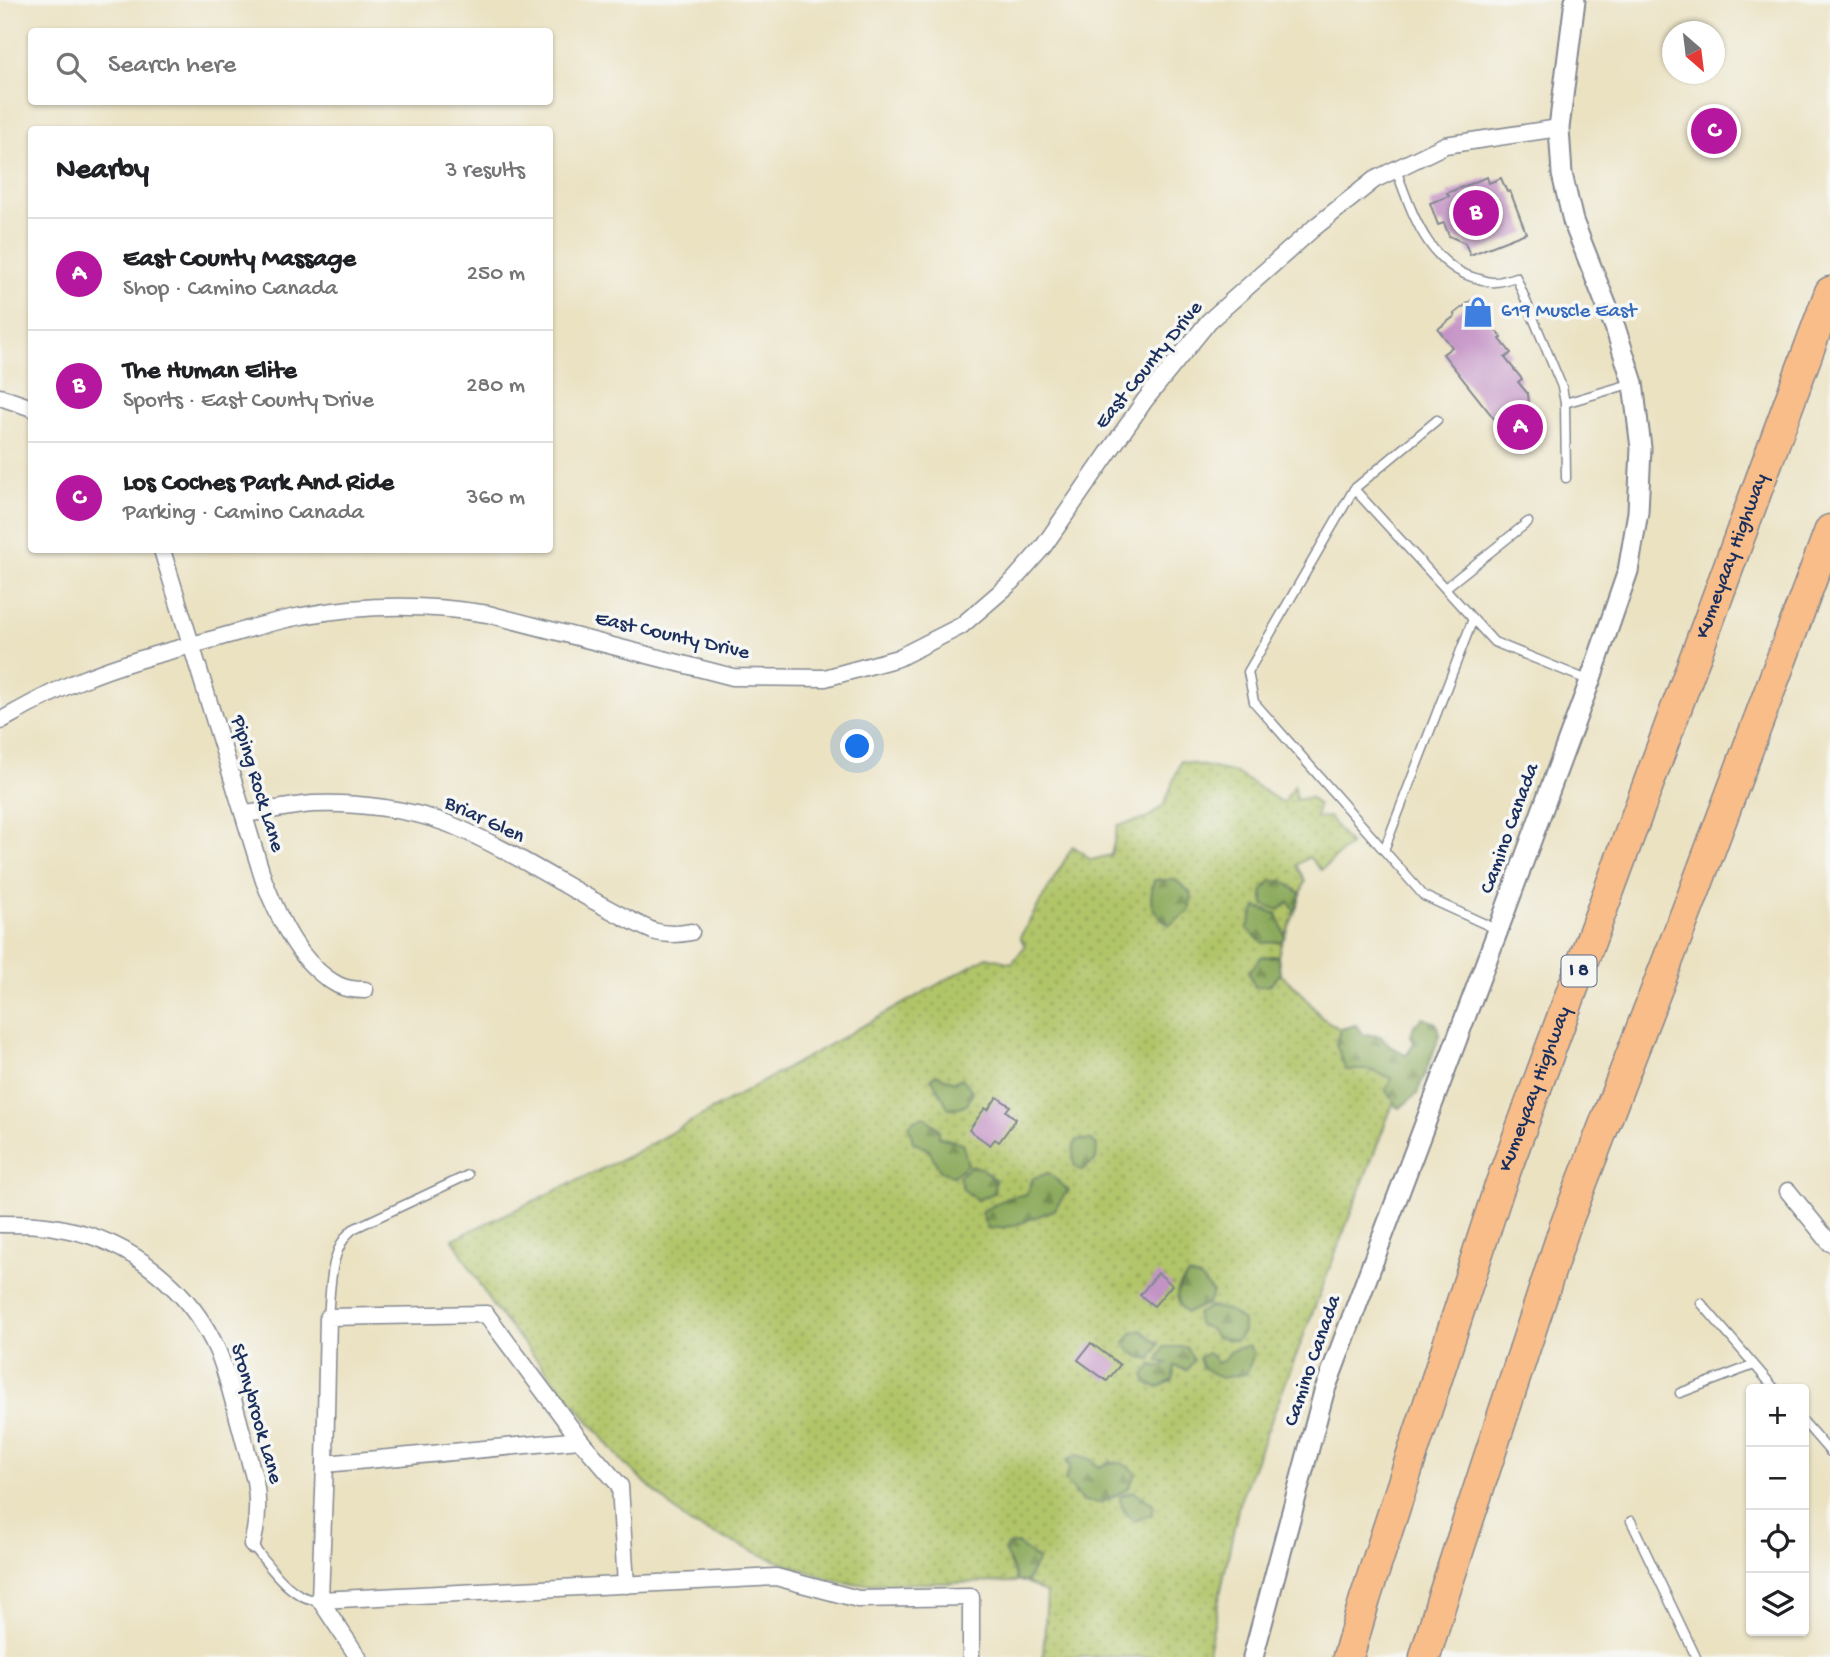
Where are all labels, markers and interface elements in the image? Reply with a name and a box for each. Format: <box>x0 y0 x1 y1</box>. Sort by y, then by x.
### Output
north arrow <box>1662 21 1725 84</box>
search box <box>28 28 553 105</box>
icon: search <box>52 48 90 86</box>
text: Search here <box>108 51 236 82</box>
pin: C <box>1691 105 1737 157</box>
text: Nearby <box>56 154 149 189</box>
text: 3 results <box>445 158 525 185</box>
pin: B <box>1453 187 1499 239</box>
text: East County Massage <box>123 245 356 276</box>
text: A <box>72 261 86 288</box>
text: 250 m <box>467 261 525 288</box>
text: Shop · Camino Canada <box>123 276 337 303</box>
shop icon: 619 Muscle East <box>1461 295 1495 329</box>
street label: East County Drive <box>1091 296 1210 435</box>
place label: 619 Muscle East <box>1501 300 1639 325</box>
text: The Human Elite <box>123 357 297 388</box>
text: B <box>73 373 85 400</box>
text: 280 m <box>466 373 525 400</box>
text: Sports · East County Drive <box>123 388 374 415</box>
pin: A <box>1497 401 1543 453</box>
text: Los Coches Park And Ride <box>123 469 394 500</box>
street label: Kumeyaay Highway <box>1690 470 1774 643</box>
text: C <box>73 485 85 512</box>
text: 360 m <box>467 485 525 512</box>
text: Parking · Camino Canada <box>123 500 364 527</box>
street label: East County Drive <box>592 607 753 667</box>
street label: Piping Rock Lane <box>223 712 289 856</box>
your location <box>840 729 874 763</box>
street label: Camino Canada <box>1476 759 1547 898</box>
street label: Briar Glen <box>439 791 528 850</box>
road number: I 8 <box>1562 956 1596 987</box>
street label: Kumeyaay Highway <box>1494 1003 1577 1175</box>
street label: Camino Canada <box>1280 1291 1349 1430</box>
street label: Stonybrook Lane <box>223 1341 287 1488</box>
map controls <box>1746 1384 1809 1636</box>
button: + <box>1746 1384 1809 1447</box>
button: − <box>1746 1447 1809 1510</box>
button: locate <box>1746 1510 1809 1573</box>
button: layers <box>1746 1573 1809 1636</box>

